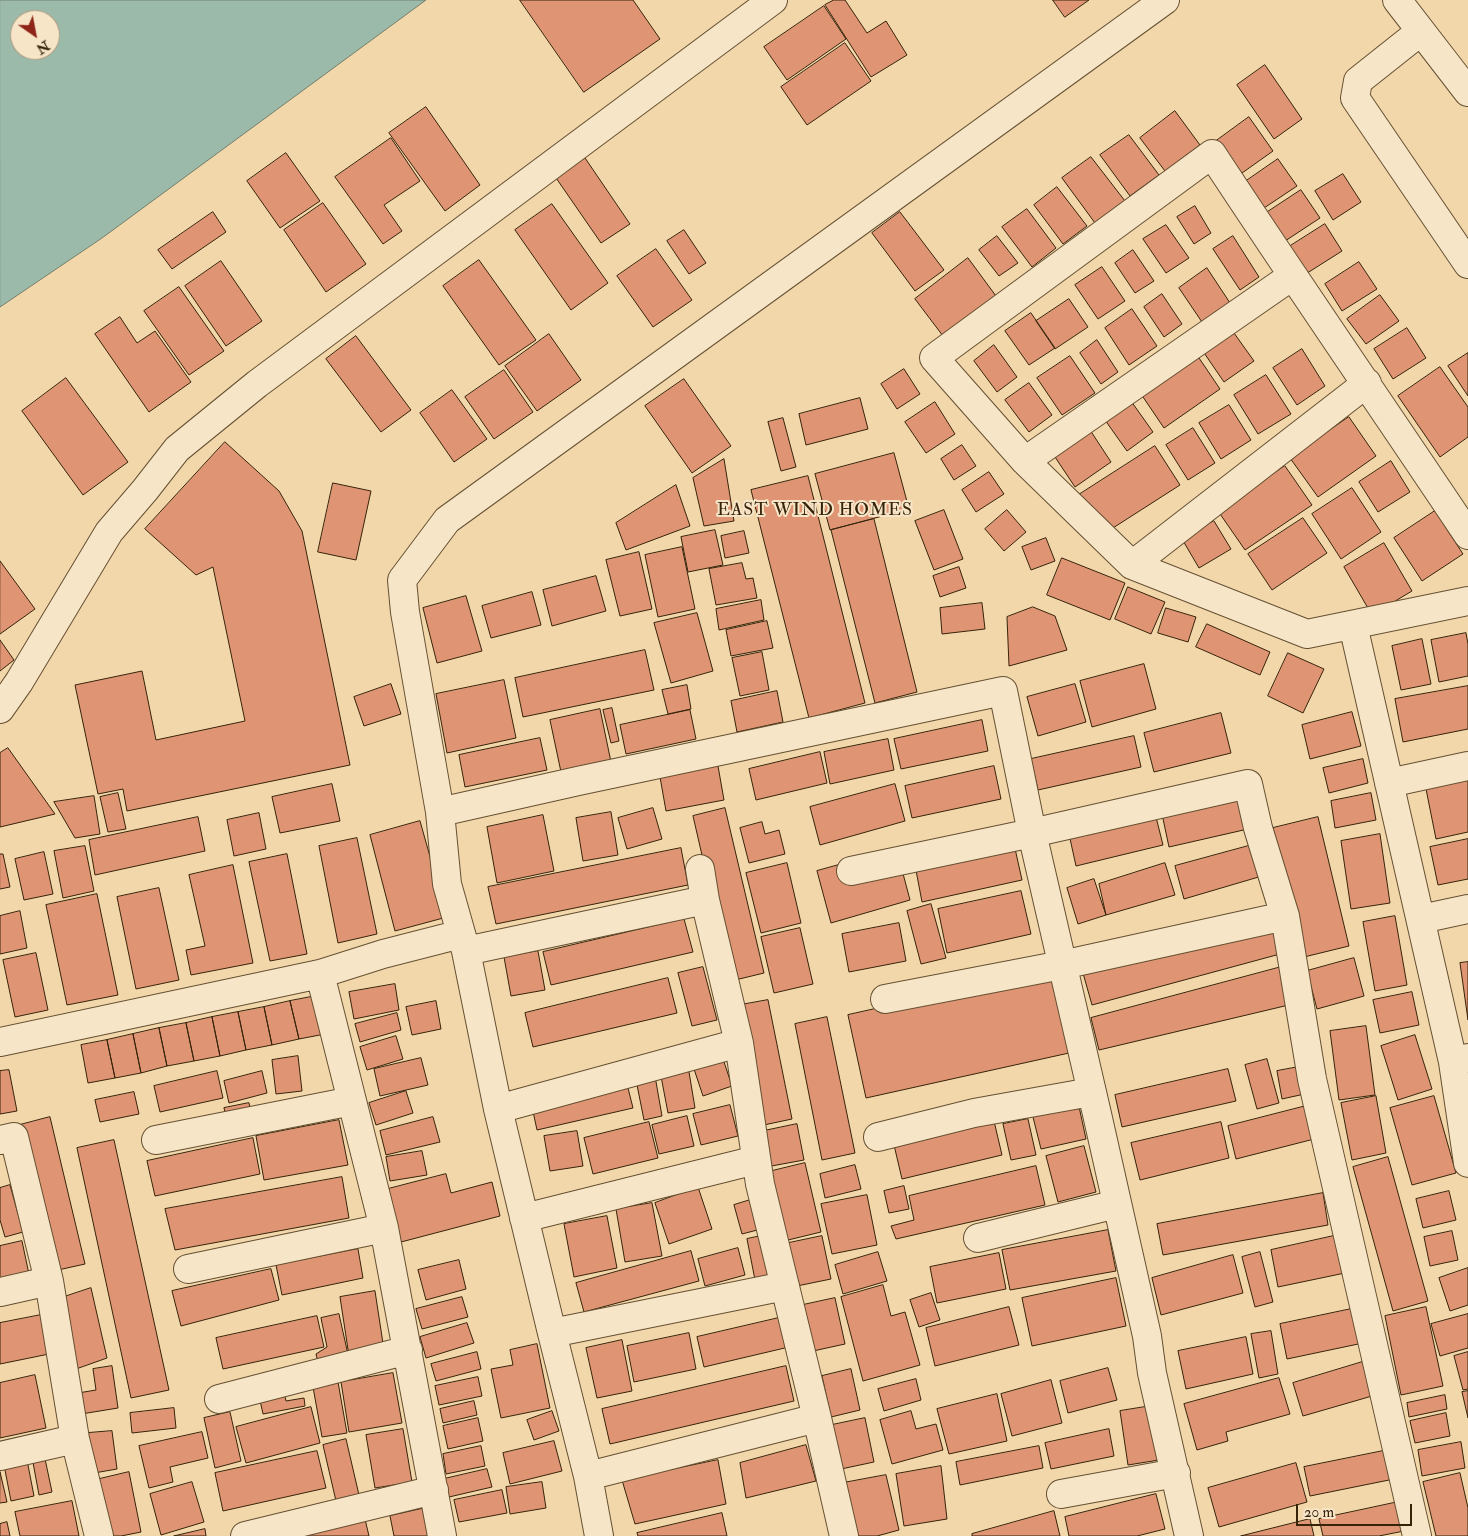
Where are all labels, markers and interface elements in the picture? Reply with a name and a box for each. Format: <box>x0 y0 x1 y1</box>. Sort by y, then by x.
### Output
north arrow <box>10 10 60 60</box>
text: N <box>33 37 53 58</box>
district label: EAST WIND HOMES <box>715 500 915 522</box>
scale bar <box>1298 1494 1414 1526</box>
text: 20 m <box>1304 1503 1334 1522</box>

